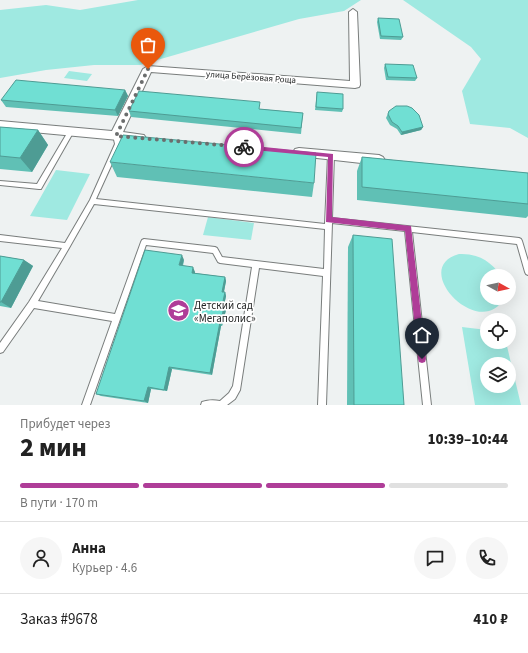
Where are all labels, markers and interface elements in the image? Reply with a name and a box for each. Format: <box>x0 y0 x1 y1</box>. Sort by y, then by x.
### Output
pin <box>131 28 165 69</box>
icon: bag <box>137 34 159 56</box>
street label: улица Берёзовая Роща <box>205 68 296 87</box>
courier <box>224 127 264 167</box>
icon: bike <box>233 136 255 158</box>
north arrow <box>480 269 516 305</box>
map controls <box>480 269 516 393</box>
school or university icon: Детский сад «Мегаполис» <box>166 298 192 324</box>
place label: Детский сад «Мегаполис» <box>194 298 256 326</box>
button: locate <box>480 313 516 349</box>
pin <box>405 318 439 359</box>
icon: home <box>411 324 433 346</box>
button: layers <box>480 357 516 393</box>
text: Прибудет через <box>20 415 110 433</box>
text: 2 мин <box>20 429 87 466</box>
text: 10:39–10:44 <box>427 429 508 450</box>
text: В пути · 170 m <box>20 494 98 512</box>
button: person <box>20 537 62 579</box>
button: chat <box>414 537 456 579</box>
button: phone <box>466 537 508 579</box>
text: Анна <box>72 538 106 559</box>
text: Курьер · 4.6 <box>72 559 137 577</box>
text: Заказ #9678 <box>20 609 98 630</box>
text: 410 ₽ <box>473 609 508 630</box>

